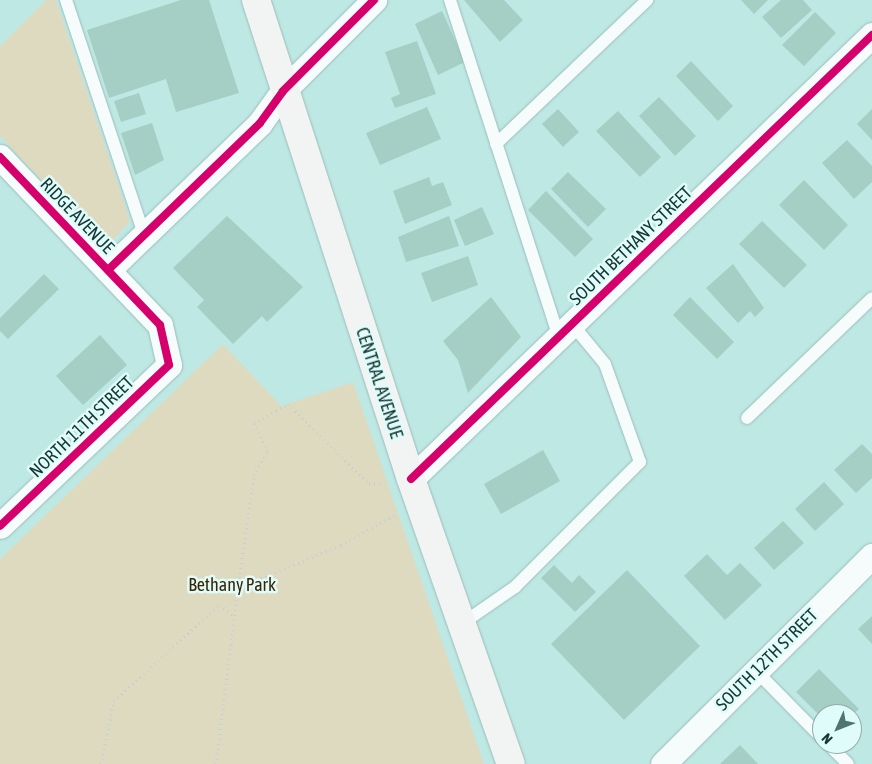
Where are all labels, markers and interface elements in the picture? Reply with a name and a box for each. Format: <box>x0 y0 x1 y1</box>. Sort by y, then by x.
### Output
street label: RIDGE AVENUE <box>35 174 119 258</box>
street label: SOUTH BETHANY STREET <box>565 182 697 310</box>
street label: CENTRAL AVENUE <box>351 325 407 441</box>
street label: NORTH 11TH STREET <box>25 372 139 482</box>
park label: Bethany Park <box>188 574 276 596</box>
street label: SOUTH 12TH STREET <box>712 605 822 715</box>
north arrow <box>812 704 862 754</box>
text: N <box>818 730 836 747</box>

